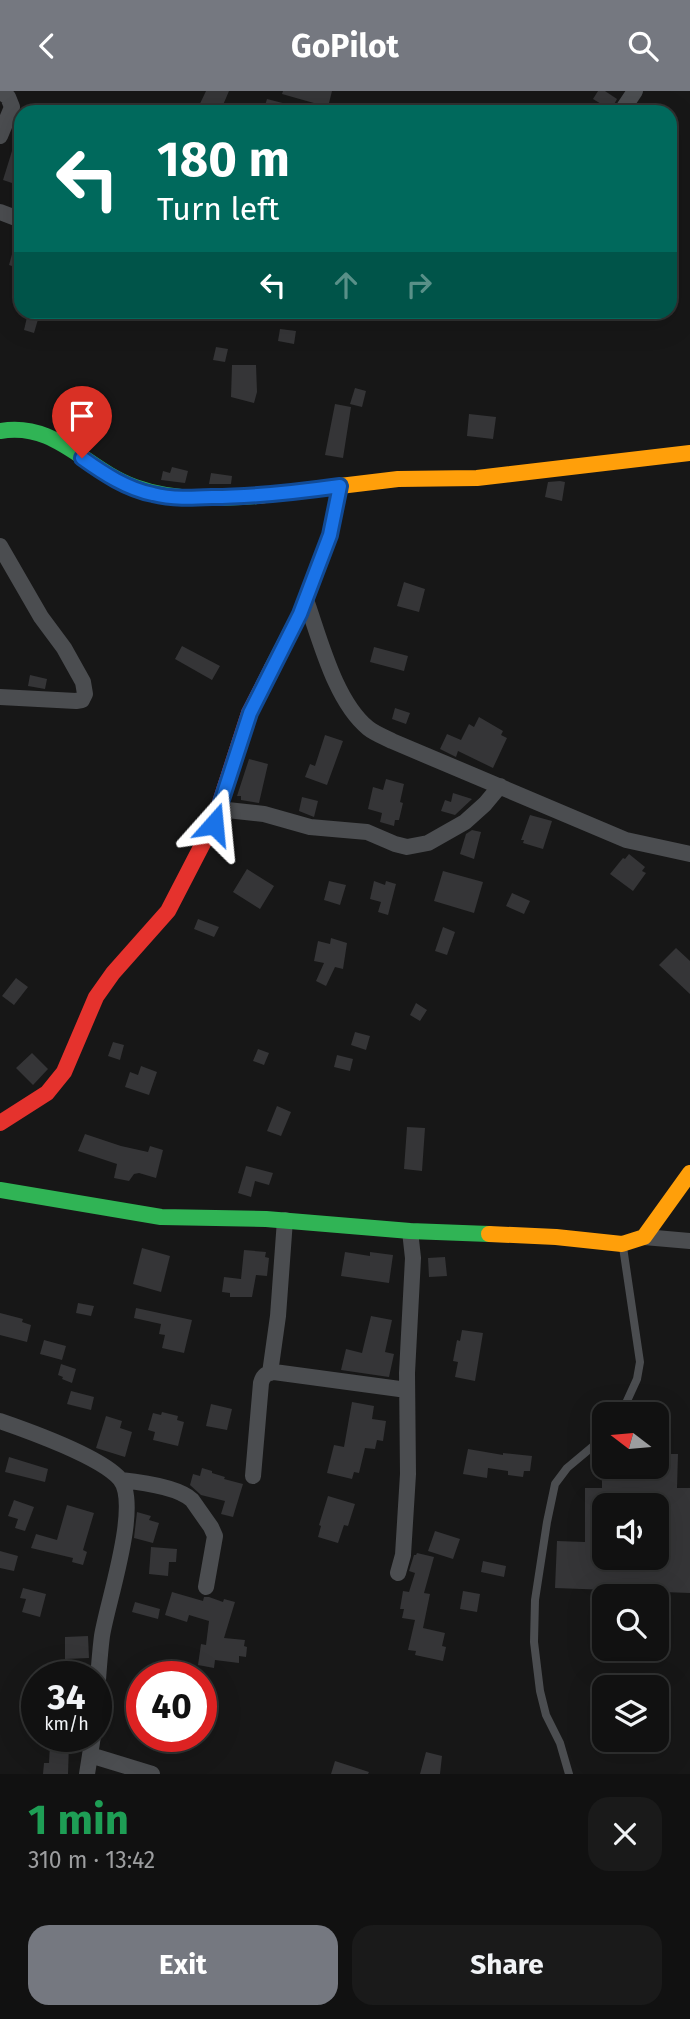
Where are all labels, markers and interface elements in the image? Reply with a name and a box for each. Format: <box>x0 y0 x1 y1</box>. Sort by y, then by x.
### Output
icon: back <box>28 27 66 65</box>
text: GoPilot <box>291 27 399 65</box>
icon: search <box>624 27 662 65</box>
text: 180 m <box>157 130 290 189</box>
icon: left <box>42 133 133 224</box>
text: Turn left <box>157 190 279 228</box>
icon: left <box>254 266 292 304</box>
icon: ahead <box>327 266 365 304</box>
icon: right <box>400 266 438 304</box>
pin <box>52 386 112 458</box>
icon: arrive <box>63 397 101 435</box>
position arrow <box>177 787 251 861</box>
north arrow <box>592 1402 668 1479</box>
map controls <box>592 1402 669 1752</box>
button: sound <box>592 1493 669 1570</box>
button: search <box>592 1584 669 1661</box>
speed limit sign: 40 <box>126 1661 217 1752</box>
button: layers <box>592 1675 669 1752</box>
text: 34 <box>48 1676 85 1718</box>
text: km/h <box>44 1713 89 1735</box>
text: 1 min <box>28 1795 129 1845</box>
button: close <box>588 1797 662 1871</box>
text: 310 m · 13:42 <box>28 1846 155 1874</box>
button: Exit <box>28 1925 338 2005</box>
button: Share <box>352 1925 662 2005</box>

